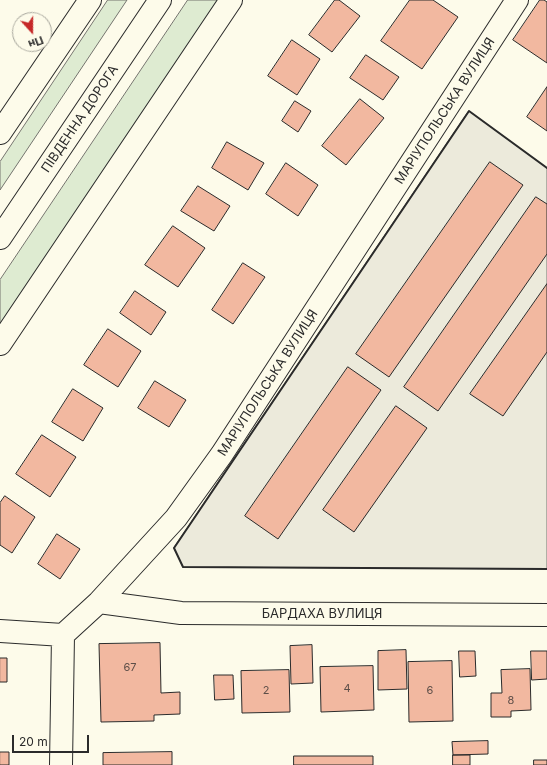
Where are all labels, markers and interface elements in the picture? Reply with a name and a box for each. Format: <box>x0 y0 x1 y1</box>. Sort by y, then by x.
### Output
north arrow <box>12 12 52 52</box>
text: Пн <box>26 33 45 52</box>
street label: МАРІУПОЛЬСЬКА ВУЛИЦЯ <box>392 35 498 187</box>
street label: ПІВДЕННА ДОРОГА <box>38 62 122 176</box>
street label: МАРІУПОЛЬСЬКА ВУЛИЦЯ <box>215 307 321 459</box>
street label: БАРДАХА ВУЛИЦЯ <box>262 606 382 622</box>
house number: 67 <box>123 661 137 675</box>
house number: 4 <box>343 682 351 696</box>
house number: 2 <box>263 684 269 698</box>
house number: 6 <box>427 684 433 698</box>
house number: 8 <box>508 694 514 708</box>
scale bar <box>14 727 91 753</box>
text: 20 m <box>19 734 48 749</box>

